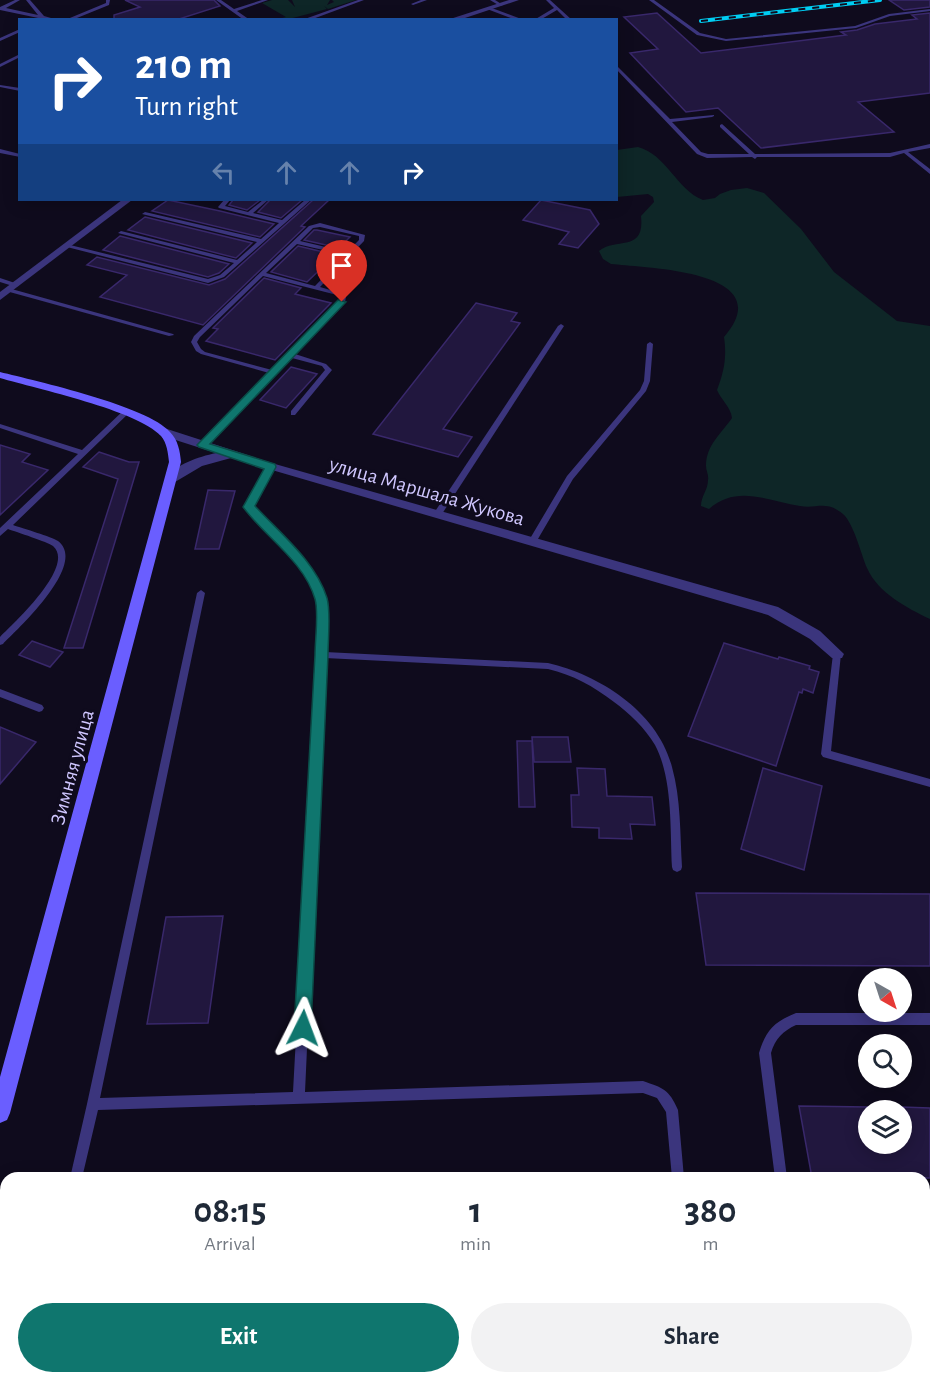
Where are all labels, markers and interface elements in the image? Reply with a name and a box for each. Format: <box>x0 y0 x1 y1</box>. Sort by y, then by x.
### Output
icon: right <box>36 42 114 120</box>
text: 210 m <box>135 44 232 86</box>
text: Turn right <box>135 93 238 120</box>
icon: left <box>207 156 240 189</box>
icon: ahead <box>270 156 303 189</box>
icon: ahead <box>333 156 366 189</box>
icon: right <box>396 156 429 189</box>
pin <box>316 240 367 302</box>
icon: arrive <box>325 249 358 282</box>
street label: улица Маршала Жукова <box>326 453 527 530</box>
street label: Зимняя улица <box>47 707 98 827</box>
north arrow <box>858 968 912 1022</box>
map controls <box>858 968 912 1154</box>
position arrow <box>271 996 335 1060</box>
button: search <box>858 1034 912 1088</box>
button: layers <box>858 1100 912 1154</box>
text: 08:15 <box>193 1193 267 1229</box>
text: 1 <box>469 1193 482 1229</box>
text: 380 <box>685 1193 737 1229</box>
text: Arrival <box>204 1234 256 1254</box>
text: min <box>460 1234 491 1254</box>
text: m <box>703 1234 719 1254</box>
button: Exit <box>18 1303 459 1372</box>
button: Share <box>471 1303 912 1372</box>

